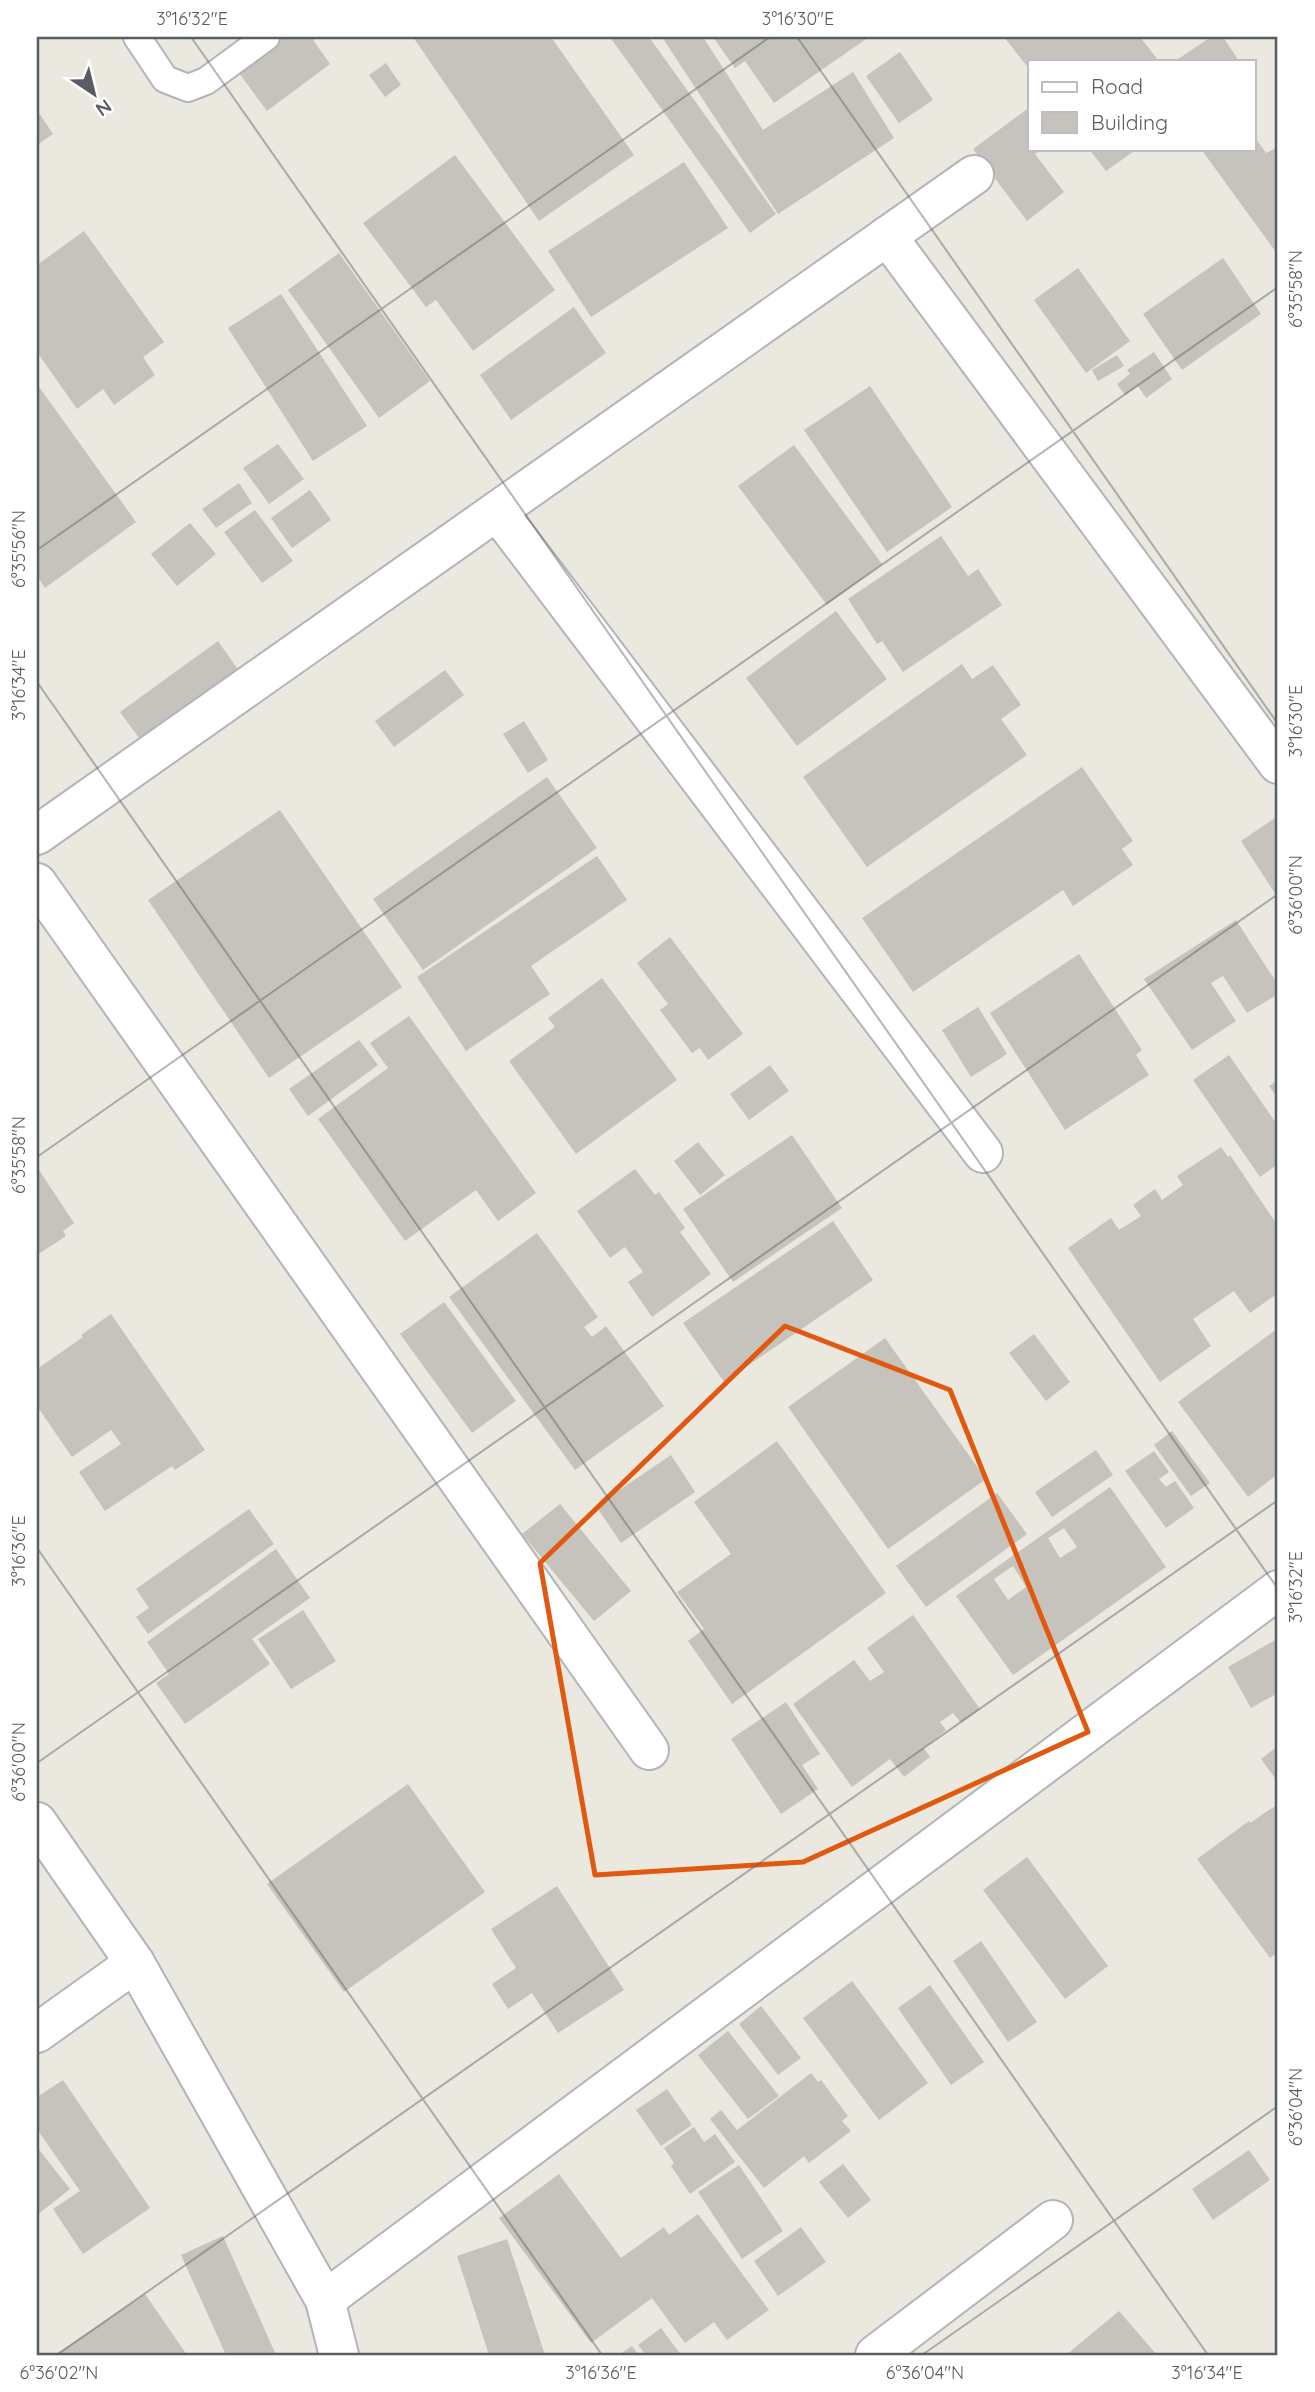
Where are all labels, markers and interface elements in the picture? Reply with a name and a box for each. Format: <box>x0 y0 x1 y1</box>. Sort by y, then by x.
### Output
text: 3°16'32"E <box>156 7 228 30</box>
text: 3°16'30"E <box>762 7 834 30</box>
north arrow <box>60 60 130 130</box>
legend <box>1028 60 1256 150</box>
text: Road <box>1091 73 1143 99</box>
text: N <box>91 94 116 122</box>
text: Building <box>1091 109 1168 135</box>
text: 6°35'58"N <box>1284 250 1307 328</box>
text: 6°35'56"N <box>7 510 30 588</box>
text: 3°16'34"E <box>7 649 30 721</box>
text: 3°16'30"E <box>1284 685 1307 757</box>
text: 6°36'00"N <box>1284 855 1307 935</box>
text: 6°35'58"N <box>7 1116 30 1194</box>
text: 3°16'36"E <box>7 1515 30 1587</box>
text: 3°16'32"E <box>1284 1551 1307 1623</box>
text: 6°36'00"N <box>7 1722 30 1802</box>
text: 6°36'04"N <box>1284 2068 1307 2146</box>
text: 6°36'02"N <box>20 2361 98 2384</box>
text: 3°16'36"E <box>565 2361 637 2384</box>
text: 6°36'04"N <box>886 2361 964 2384</box>
text: 3°16'34"E <box>1171 2361 1243 2384</box>

